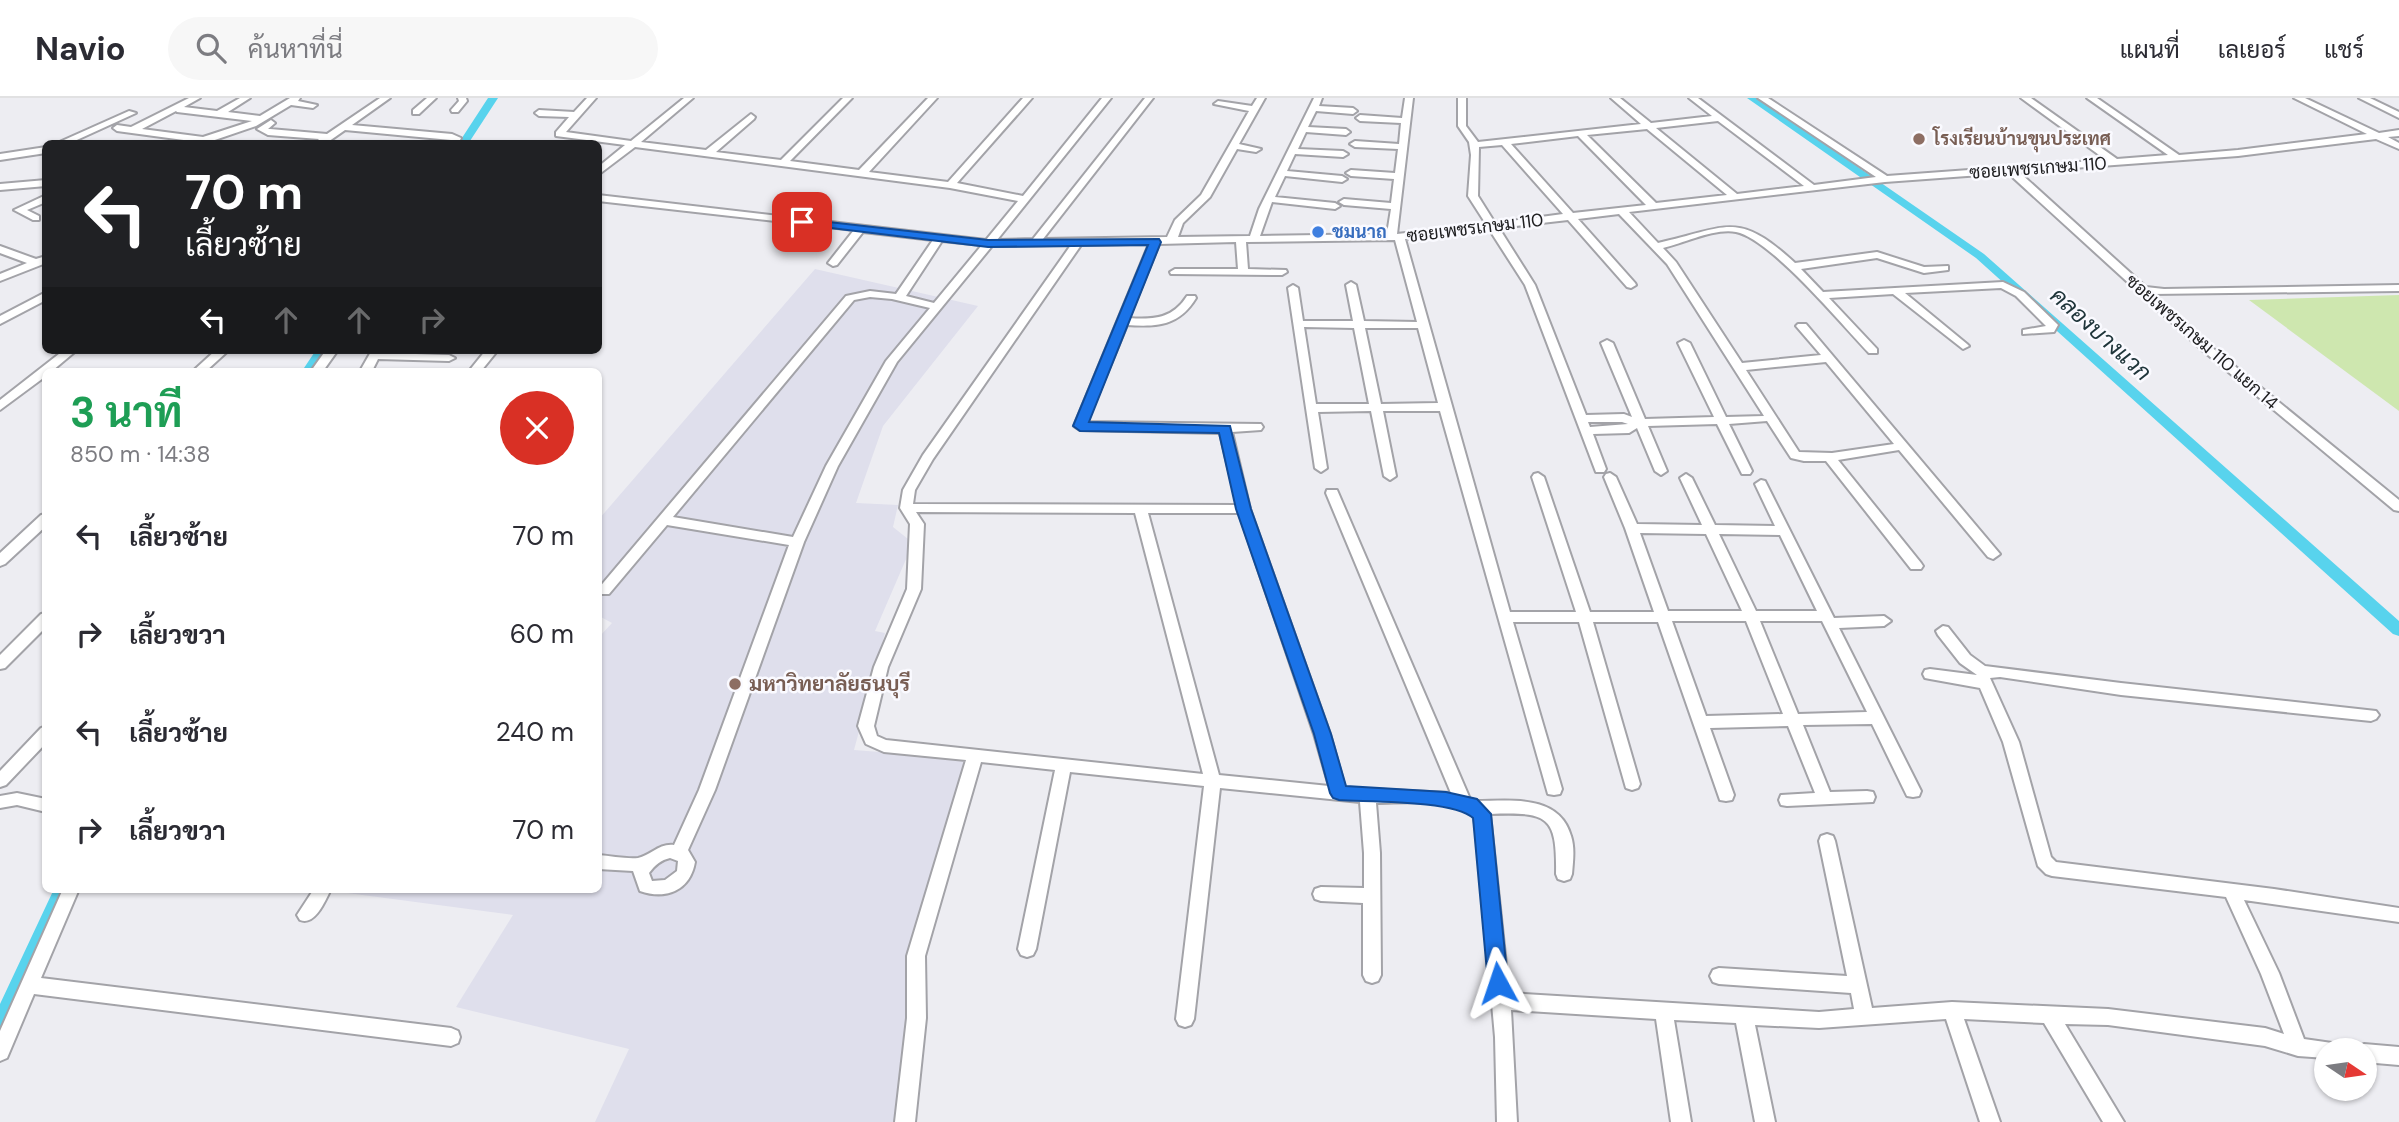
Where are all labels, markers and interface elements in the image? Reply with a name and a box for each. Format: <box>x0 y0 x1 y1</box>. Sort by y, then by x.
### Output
search box <box>168 17 658 80</box>
text: Navio <box>35 27 126 70</box>
icon: search <box>192 29 230 67</box>
text: ค้นหาที่นี่ <box>248 32 343 66</box>
text: แผนที่ <box>2120 34 2180 65</box>
text: เลเยอร์ <box>2218 34 2286 65</box>
text: แชร์ <box>2324 34 2364 65</box>
place label: โรงเรียนบ้านขุนประเทศ <box>1932 126 2111 153</box>
marker: โรงเรียนบ้านขุนประเทศ <box>1911 131 1927 147</box>
street label: ซอยเพชรเกษม 110 <box>1969 151 2107 185</box>
text: 70 m <box>185 160 303 224</box>
icon: left <box>70 168 161 259</box>
pin <box>772 192 832 252</box>
icon: arrive <box>783 203 821 241</box>
street label: ซอยเพชรเกษม 110 <box>1405 208 1545 248</box>
place label: ชมนาถ <box>1332 220 1387 244</box>
text: เลี้ยวซ้าย <box>185 224 302 266</box>
marker: ชมนาถ <box>1310 224 1326 240</box>
street label: ซอยเพชรเกษม 110 แยก 14 <box>2121 269 2283 415</box>
water label: คลองบางแวก <box>2044 281 2158 387</box>
icon: left <box>194 301 232 339</box>
icon: ahead <box>267 301 305 339</box>
icon: ahead <box>340 301 378 339</box>
icon: right <box>413 301 451 339</box>
text: 3 นาที <box>70 385 182 440</box>
button: close <box>500 391 574 465</box>
text: 850 m · 14:38 <box>70 439 211 469</box>
icon: left <box>70 517 108 555</box>
text: 70 m <box>513 519 574 553</box>
text: เลี้ยวซ้าย <box>129 520 228 554</box>
icon: right <box>70 615 108 653</box>
text: 60 m <box>510 617 574 651</box>
text: เลี้ยวขวา <box>129 618 226 652</box>
place label: มหาวิทยาลัยธนบุรี <box>749 670 910 699</box>
marker: มหาวิทยาลัยธนบุรี <box>727 676 743 692</box>
icon: left <box>70 713 108 751</box>
text: 240 m <box>496 715 574 749</box>
text: เลี้ยวซ้าย <box>129 716 228 750</box>
icon: right <box>70 811 108 849</box>
text: 70 m <box>513 813 574 847</box>
text: เลี้ยวขวา <box>129 814 226 848</box>
position arrow <box>1461 946 1535 1020</box>
north arrow <box>2314 1038 2376 1101</box>
map controls <box>2314 1038 2377 1101</box>

